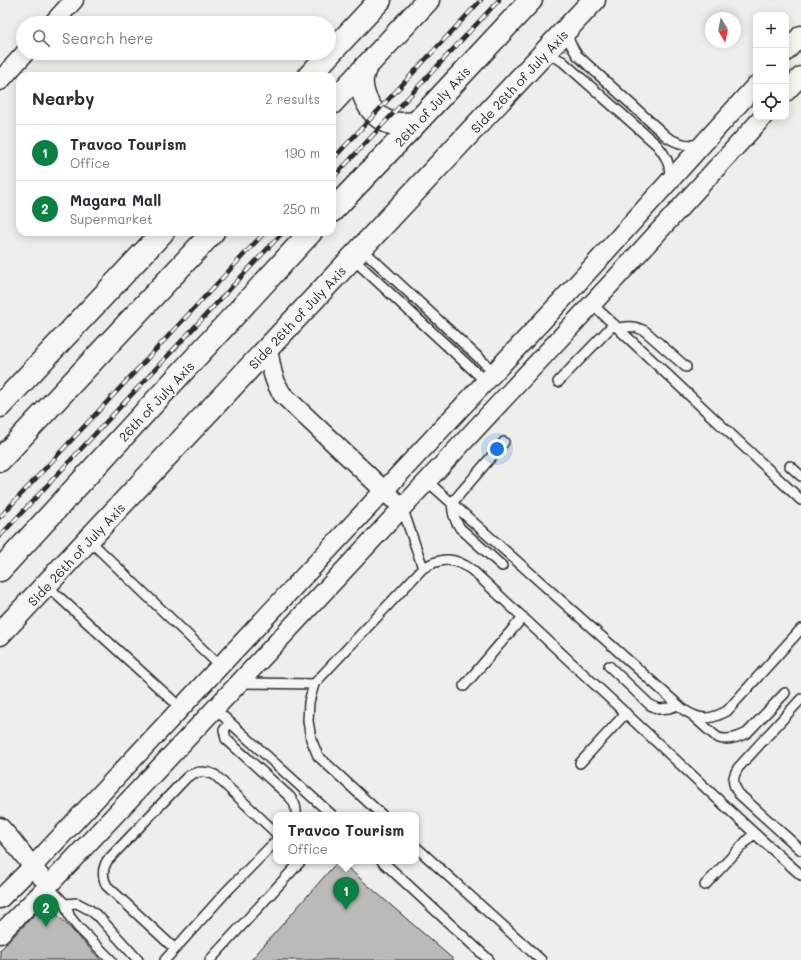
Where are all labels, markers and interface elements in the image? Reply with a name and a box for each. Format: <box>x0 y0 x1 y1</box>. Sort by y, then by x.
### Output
north arrow <box>705 12 741 48</box>
map controls <box>753 12 789 120</box>
button: + <box>753 12 789 48</box>
search box <box>16 16 336 60</box>
street label: Side 26th of July Axis <box>467 26 571 136</box>
icon: search <box>30 27 52 49</box>
text: Search here <box>62 28 153 48</box>
button: − <box>753 48 789 84</box>
street label: 26th of July Axis <box>390 62 474 150</box>
button: locate <box>753 84 789 120</box>
text: Nearby <box>32 87 94 109</box>
text: 2 results <box>265 90 320 107</box>
text: Travco Tourism <box>70 134 186 154</box>
text: 1 <box>42 144 48 161</box>
text: 190 m <box>284 144 320 161</box>
text: Office <box>70 154 110 171</box>
text: Magara Mall <box>70 190 161 210</box>
text: 2 <box>41 200 49 217</box>
text: 250 m <box>283 200 320 217</box>
text: Supermarket <box>70 210 153 227</box>
street label: Side 26th of July Axis <box>245 262 349 372</box>
street label: 26th of July Axis <box>114 357 198 445</box>
your location <box>487 439 507 459</box>
street label: Side 26th of July Axis <box>24 499 128 609</box>
popup <box>273 812 419 864</box>
text: Travco Tourism <box>288 820 404 840</box>
text: Office <box>288 840 328 857</box>
pin: 1 <box>333 877 359 910</box>
pin: 2 <box>33 894 59 927</box>

